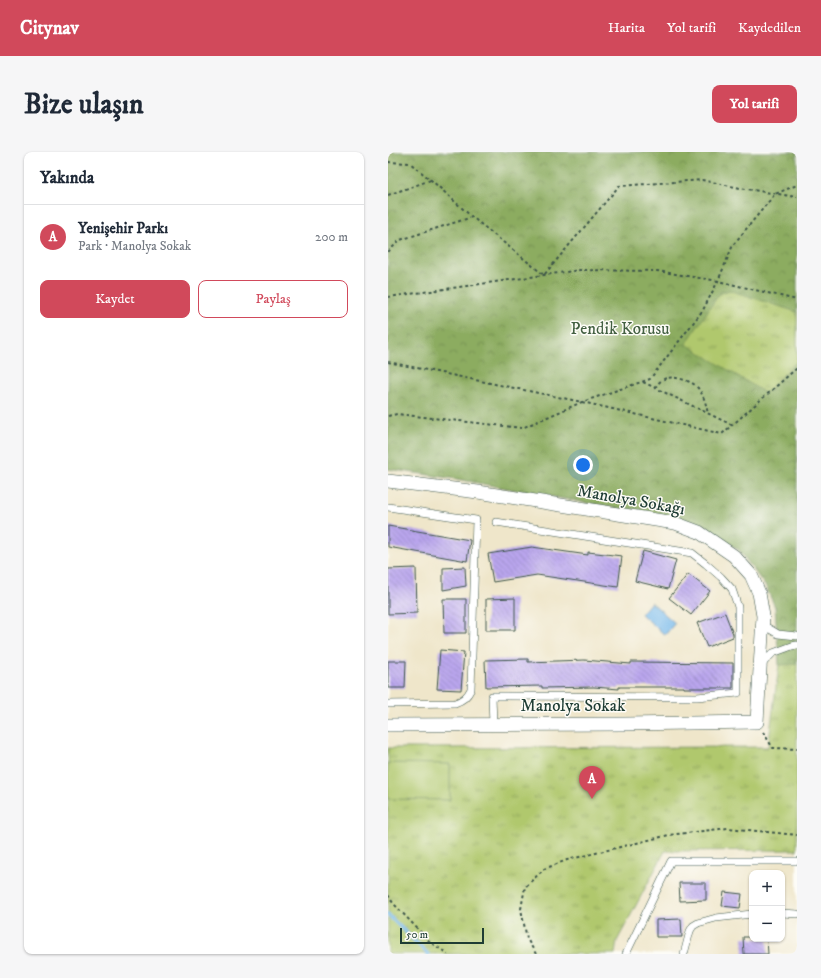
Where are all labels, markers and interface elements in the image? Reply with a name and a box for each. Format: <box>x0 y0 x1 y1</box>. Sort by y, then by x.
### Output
text: Citynav <box>20 17 79 40</box>
text: Harita <box>608 19 645 37</box>
text: Yol tarifi <box>667 19 716 37</box>
text: Kaydedilen <box>738 19 801 37</box>
button: Yol tarifi <box>712 85 797 123</box>
text: Bize ulaşın <box>24 87 144 122</box>
text: Yakında <box>40 167 94 189</box>
text: Yenişehir Parkı <box>78 219 168 238</box>
text: A <box>49 229 57 245</box>
text: 200 m <box>315 229 348 245</box>
text: Park · Manolya Sokak <box>78 238 191 254</box>
button: Kaydet <box>40 280 190 318</box>
button: Paylaş <box>198 280 348 318</box>
park label: Pendik Korusu <box>571 318 669 340</box>
your location <box>573 455 593 475</box>
street label: Manolya Sokağı <box>575 480 687 520</box>
street label: Manolya Sokak <box>521 695 626 717</box>
pin: A <box>579 766 605 799</box>
map controls <box>749 870 785 942</box>
button: + <box>749 870 785 906</box>
button: − <box>749 906 785 942</box>
scale bar <box>400 926 484 945</box>
text: 50 m <box>406 928 428 942</box>

